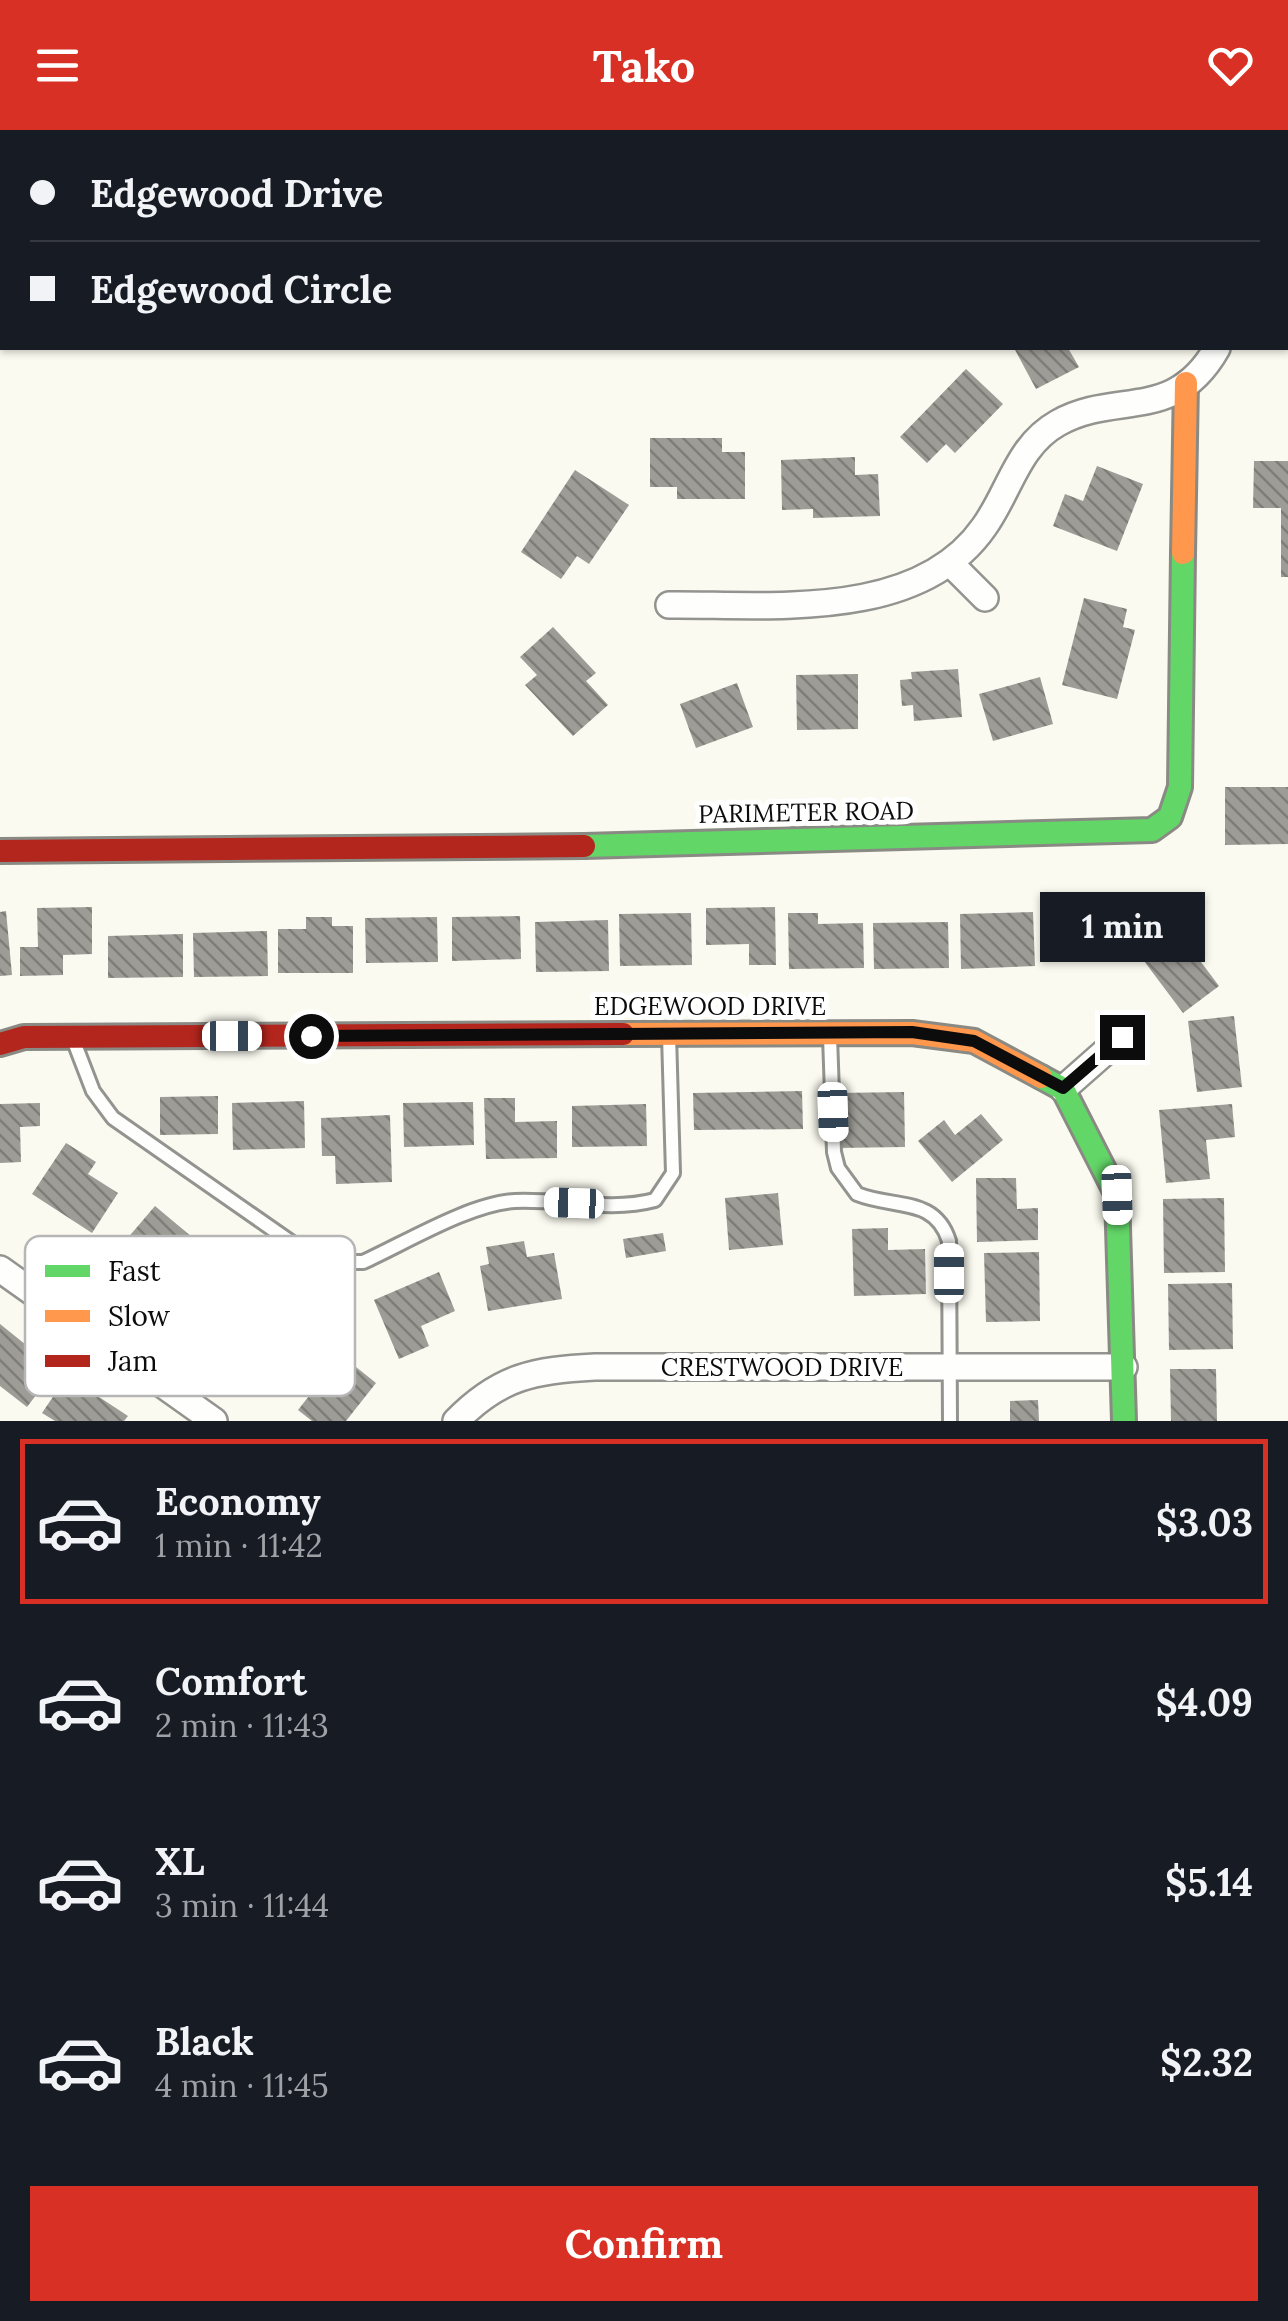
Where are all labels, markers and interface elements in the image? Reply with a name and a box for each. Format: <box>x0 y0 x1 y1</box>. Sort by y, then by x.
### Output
text: Tako <box>593 37 695 94</box>
icon: menu <box>30 38 85 93</box>
icon: heart <box>1203 38 1258 93</box>
text: Edgewood Drive <box>90 169 383 217</box>
text: Edgewood Circle <box>90 265 392 313</box>
street label: PARIMETER ROAD <box>698 794 914 830</box>
callout: 1 min <box>1040 892 1204 962</box>
text: 1 min <box>1082 906 1163 947</box>
street label: EDGEWOOD DRIVE <box>594 990 826 1022</box>
route start <box>289 1014 334 1059</box>
route end <box>1100 1015 1145 1060</box>
car <box>202 1021 262 1051</box>
car <box>817 1081 849 1143</box>
car <box>1101 1164 1133 1226</box>
car <box>543 1187 605 1219</box>
legend <box>25 1236 355 1396</box>
car <box>934 1243 964 1303</box>
text: Fast <box>108 1253 161 1289</box>
text: Slow <box>108 1298 171 1334</box>
text: Jam <box>107 1343 158 1379</box>
street label: CRESTWOOD DRIVE <box>661 1351 903 1383</box>
icon: car <box>35 1477 125 1567</box>
text: Economy <box>155 1477 321 1525</box>
text: $3.03 <box>1156 1498 1253 1546</box>
text: 1 min · 11:42 <box>155 1525 323 1566</box>
icon: car <box>35 1657 125 1747</box>
text: Comfort <box>155 1657 307 1705</box>
text: $4.09 <box>1156 1678 1253 1726</box>
text: 2 min · 11:43 <box>155 1705 329 1746</box>
icon: car <box>35 1837 125 1927</box>
text: XL <box>155 1837 205 1885</box>
text: $5.14 <box>1165 1858 1253 1906</box>
text: 3 min · 11:44 <box>155 1885 329 1926</box>
icon: car <box>35 2017 125 2107</box>
text: Black <box>155 2017 254 2065</box>
text: $2.32 <box>1160 2038 1253 2086</box>
text: 4 min · 11:45 <box>155 2065 329 2106</box>
button: Confirm <box>30 2186 1258 2301</box>

